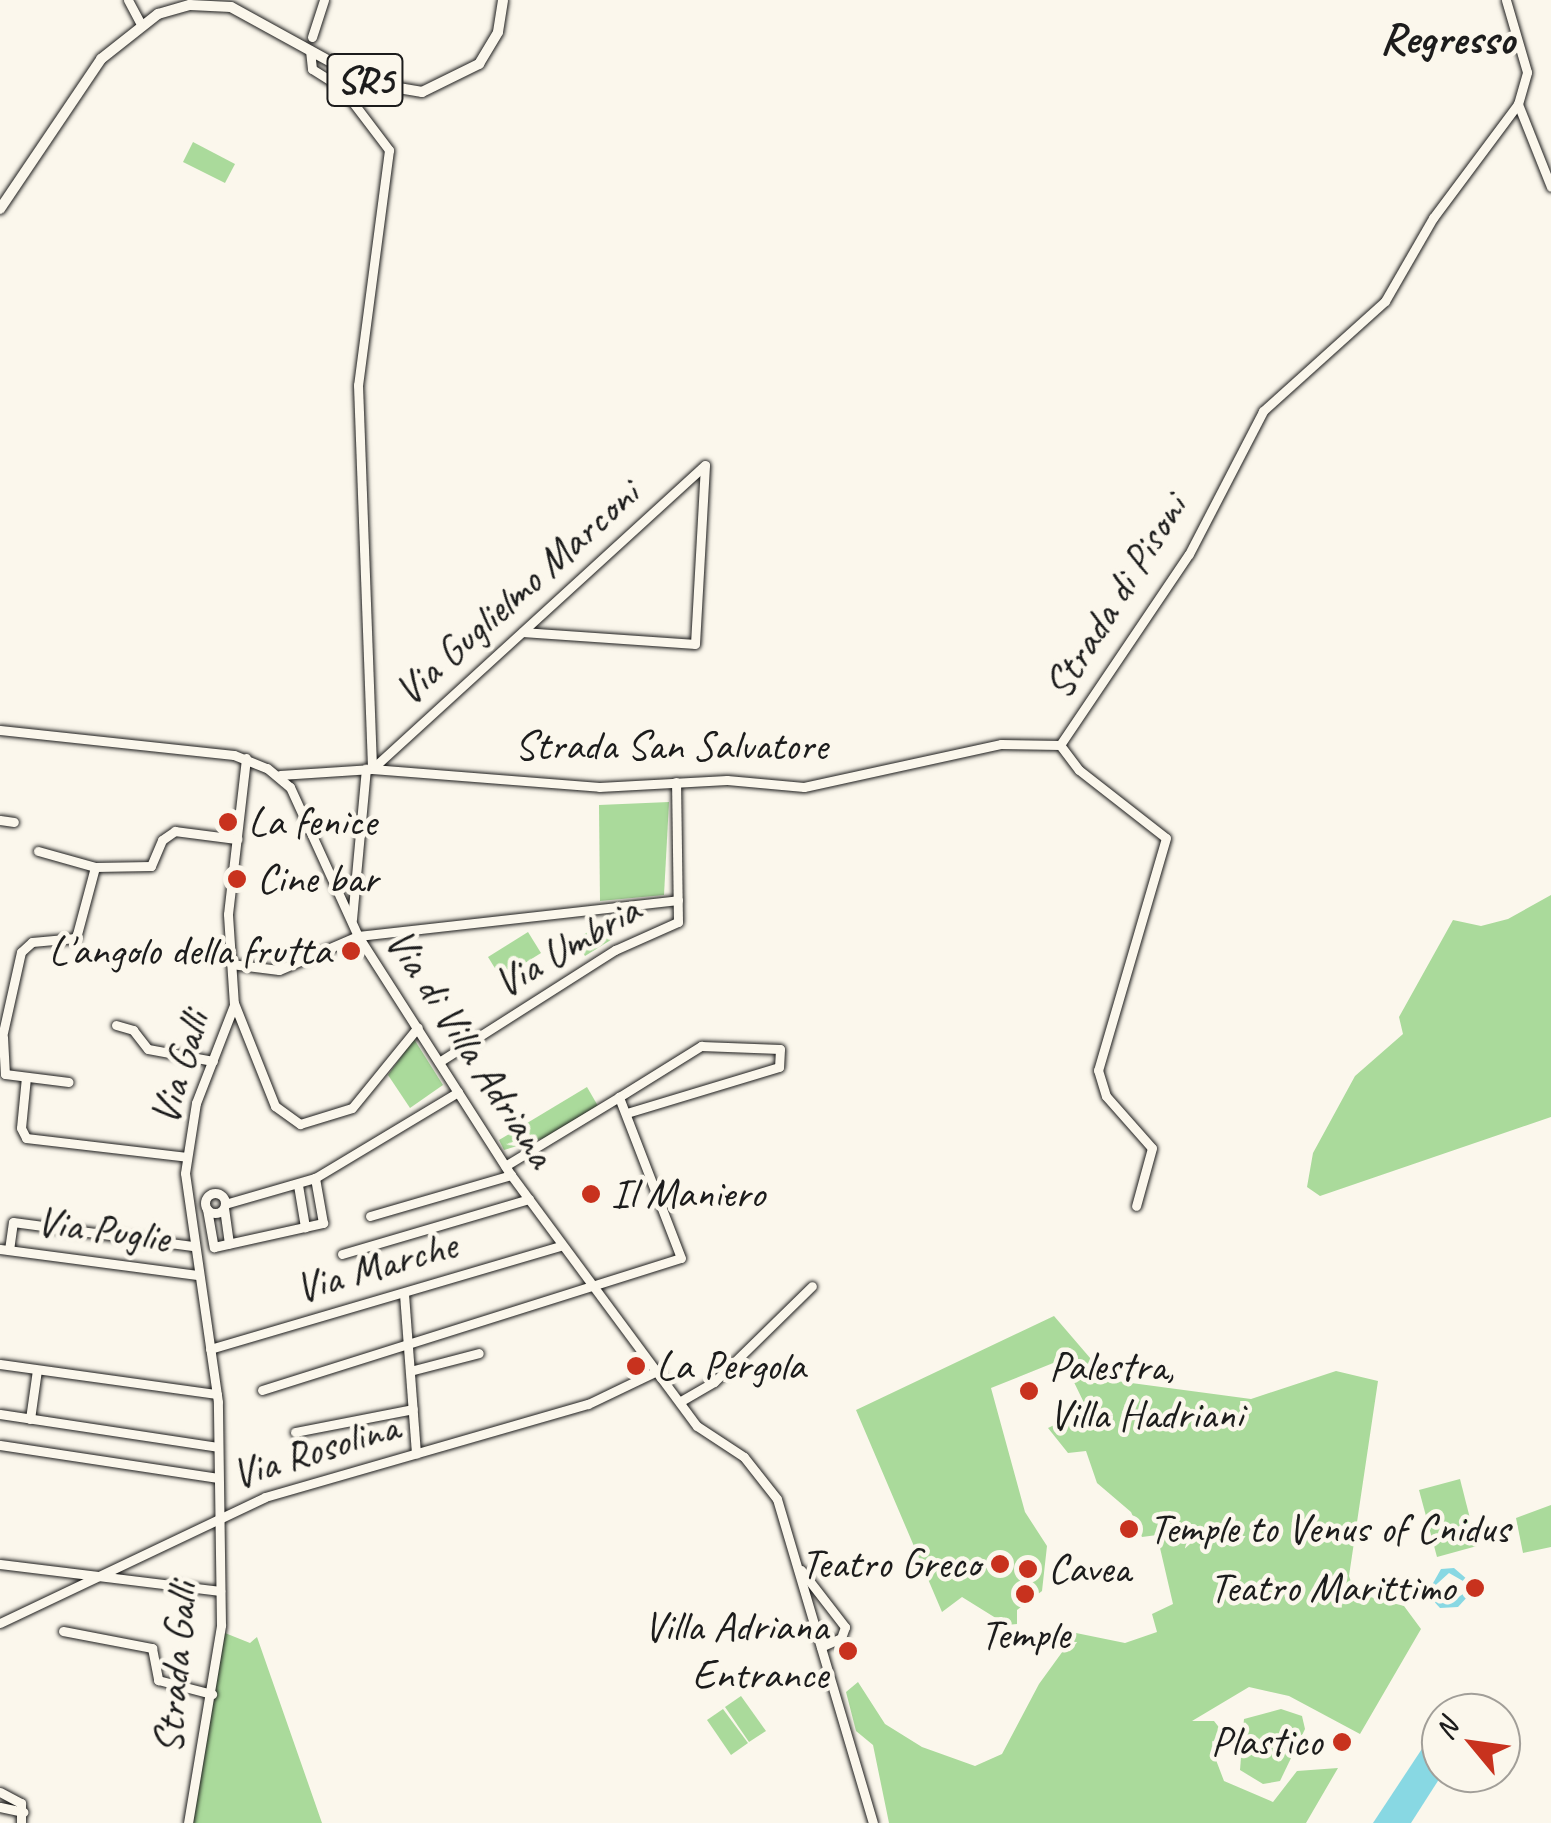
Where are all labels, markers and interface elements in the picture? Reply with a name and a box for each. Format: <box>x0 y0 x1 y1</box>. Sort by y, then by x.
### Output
district label: Regresso <box>1380 12 1514 66</box>
road number: SR5 <box>325 45 405 115</box>
street label: Via Guglielmo Marconi <box>384 470 650 716</box>
street label: Strada di Pisoni <box>1034 486 1198 708</box>
street label: Strada San Salvatore <box>514 721 828 771</box>
place label: La fenice <box>248 797 376 847</box>
marker: La fenice <box>217 811 239 833</box>
place label: Cine bar <box>257 854 379 904</box>
marker: Cine bar <box>226 868 248 890</box>
street label: Via Umbria <box>486 886 648 1008</box>
street label: Via di Villa Adriana <box>374 920 566 1176</box>
place label: L'angolo della frutta <box>50 926 331 976</box>
marker: L'angolo della frutta <box>340 940 362 962</box>
street label: Via Galli <box>139 1005 221 1131</box>
place label: Il Maniero <box>611 1169 765 1219</box>
marker: Il Maniero <box>580 1183 602 1205</box>
street label: Via Puglie <box>34 1196 172 1264</box>
street label: Via Marche <box>289 1220 463 1314</box>
place label: La Pergola <box>656 1341 804 1391</box>
place label: Palestra, Villa Hadriani <box>1049 1342 1244 1440</box>
marker: La Pergola <box>625 1355 647 1377</box>
marker: Palestra, Villa Hadriani <box>1018 1380 1040 1402</box>
street label: Via Rosolina <box>225 1402 405 1500</box>
place label: Temple to Venus of Cnidus <box>1149 1504 1509 1554</box>
marker: Temple to Venus of Cnidus <box>1118 1518 1140 1540</box>
place label: Teatro Greco <box>801 1539 980 1589</box>
place label: Cavea <box>1048 1544 1130 1594</box>
marker: Teatro Greco <box>989 1553 1011 1575</box>
marker: Cavea <box>1017 1558 1039 1580</box>
place label: Teatro Marittimo <box>1209 1563 1455 1613</box>
marker: Teatro Marittimo <box>1464 1577 1486 1599</box>
street label: Strada Galli <box>143 1580 209 1756</box>
marker: Temple <box>1014 1583 1036 1605</box>
place label: Villa Adriana Entrance <box>645 1602 828 1700</box>
place label: Temple <box>980 1610 1070 1660</box>
marker: Villa Adriana Entrance <box>837 1640 859 1662</box>
north arrow <box>1421 1693 1521 1793</box>
text: N <box>1427 1713 1466 1745</box>
place label: Plastico <box>1211 1717 1322 1767</box>
marker: Plastico <box>1331 1731 1353 1753</box>

